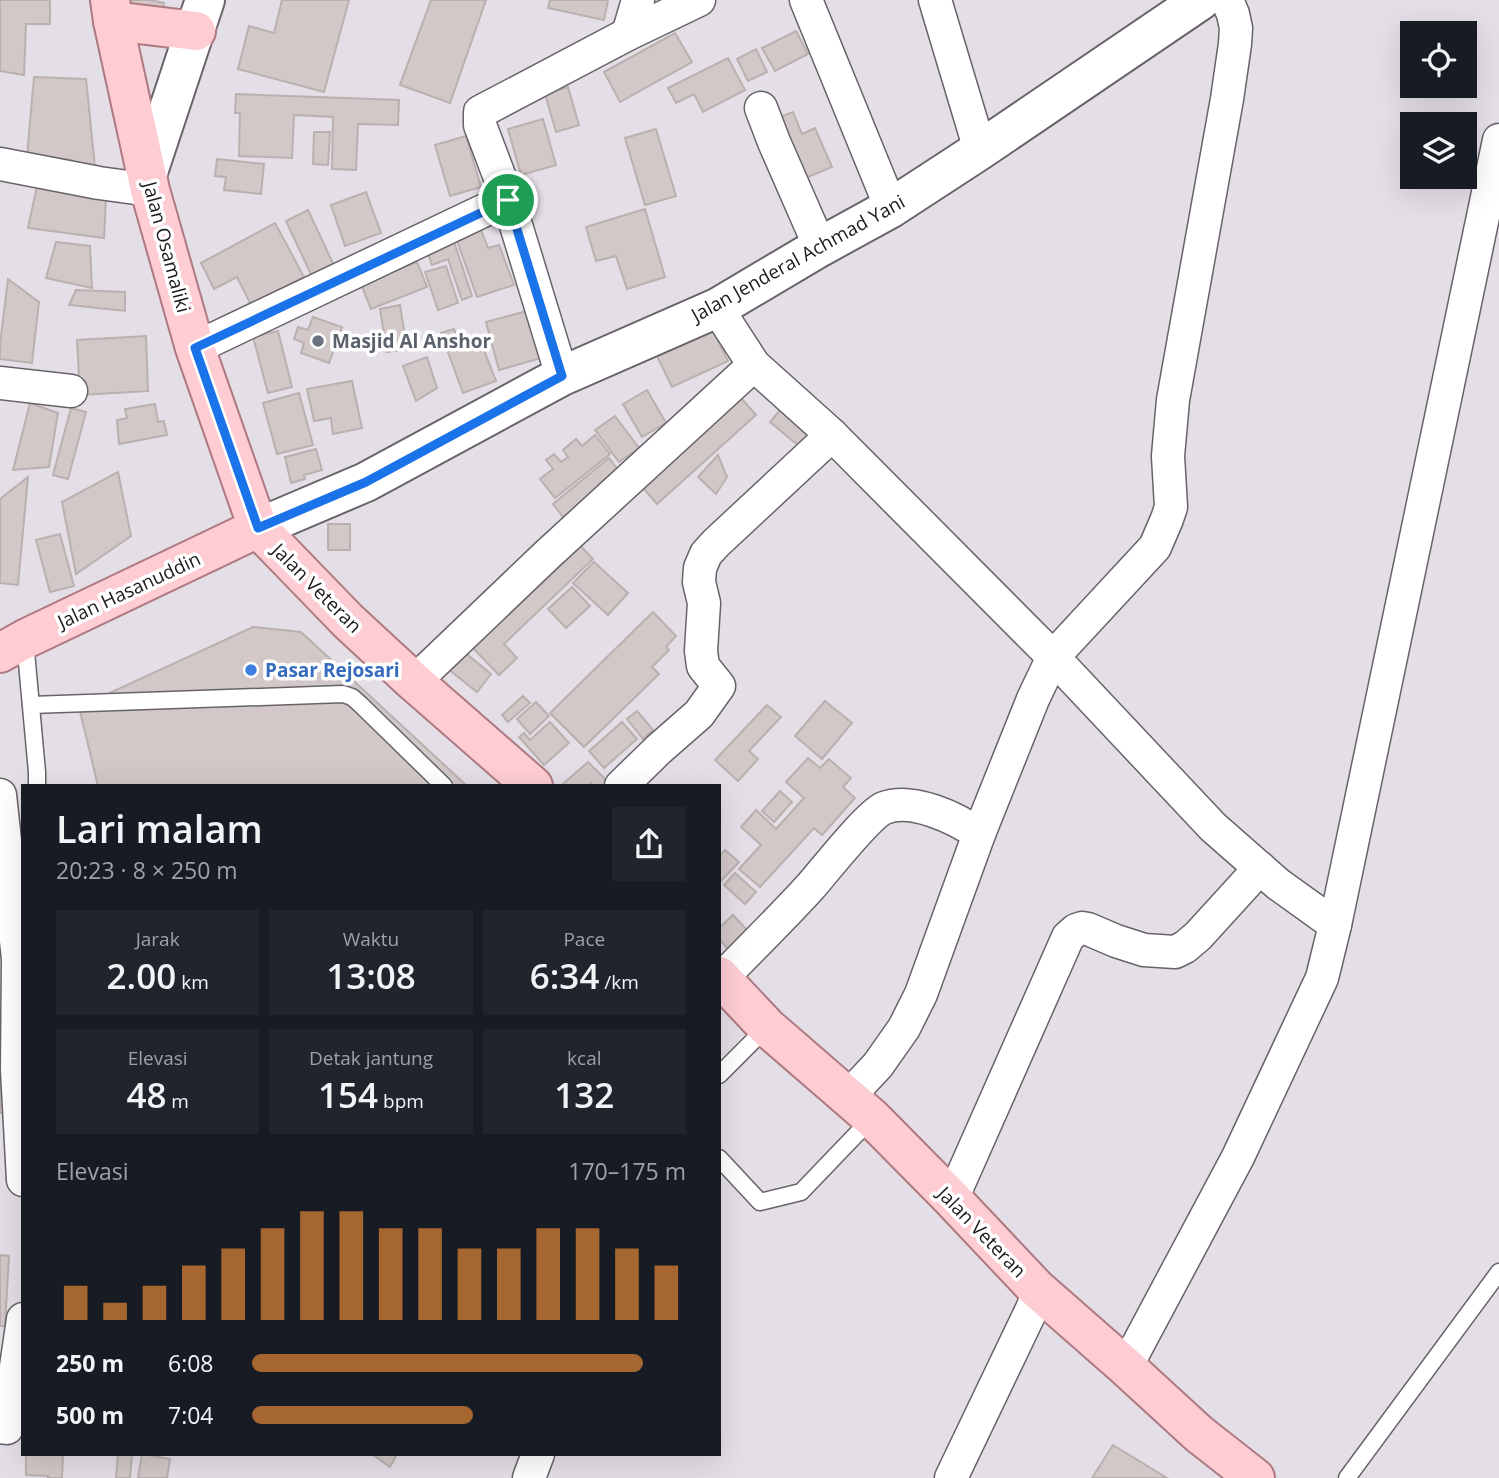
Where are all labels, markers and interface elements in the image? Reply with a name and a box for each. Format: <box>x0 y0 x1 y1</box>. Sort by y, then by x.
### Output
map controls <box>1400 21 1477 189</box>
button: locate <box>1400 21 1477 98</box>
button: layers <box>1400 112 1477 189</box>
pin <box>478 170 538 230</box>
street label: Jalan Osamaliki <box>137 177 197 315</box>
icon: arrive <box>489 181 527 219</box>
street label: Jalan Jenderal Achmad Yani <box>685 188 909 329</box>
place label: Masjid Al Anshor <box>332 328 492 354</box>
marker: Masjid Al Anshor <box>310 333 326 349</box>
street label: Jalan Veteran <box>265 536 368 639</box>
street label: Jalan Hasanuddin <box>52 546 205 635</box>
place label: Pasar Rejosari <box>265 657 400 683</box>
marker: Pasar Rejosari <box>243 662 259 678</box>
text: Lari malam <box>56 802 263 854</box>
button: share <box>612 807 686 881</box>
text: 20:23 · 8 × 250 m <box>56 854 238 886</box>
text: Jarak <box>136 926 180 952</box>
text: Waktu <box>343 926 399 952</box>
text: Pace <box>563 926 605 952</box>
text: 2.00 <box>107 952 176 999</box>
text: 13:08 <box>326 952 416 999</box>
text: 6:34 <box>530 952 599 999</box>
text: km <box>176 969 209 995</box>
text: /km <box>599 969 639 995</box>
text: Elevasi <box>128 1045 188 1071</box>
text: Detak jantung <box>309 1045 433 1071</box>
text: kcal <box>567 1045 602 1071</box>
text: 48 <box>126 1071 166 1118</box>
text: 154 <box>318 1071 378 1118</box>
text: 132 <box>554 1071 614 1118</box>
text: m <box>166 1088 189 1114</box>
text: bpm <box>378 1088 424 1114</box>
text: Elevasi <box>56 1155 129 1187</box>
text: 170–175 m <box>568 1155 686 1187</box>
street label: Jalan Veteran <box>931 1179 1032 1283</box>
text: 250 m <box>56 1347 124 1379</box>
text: 6:08 <box>168 1347 214 1379</box>
text: 500 m <box>56 1399 124 1431</box>
text: 7:04 <box>168 1399 214 1431</box>

